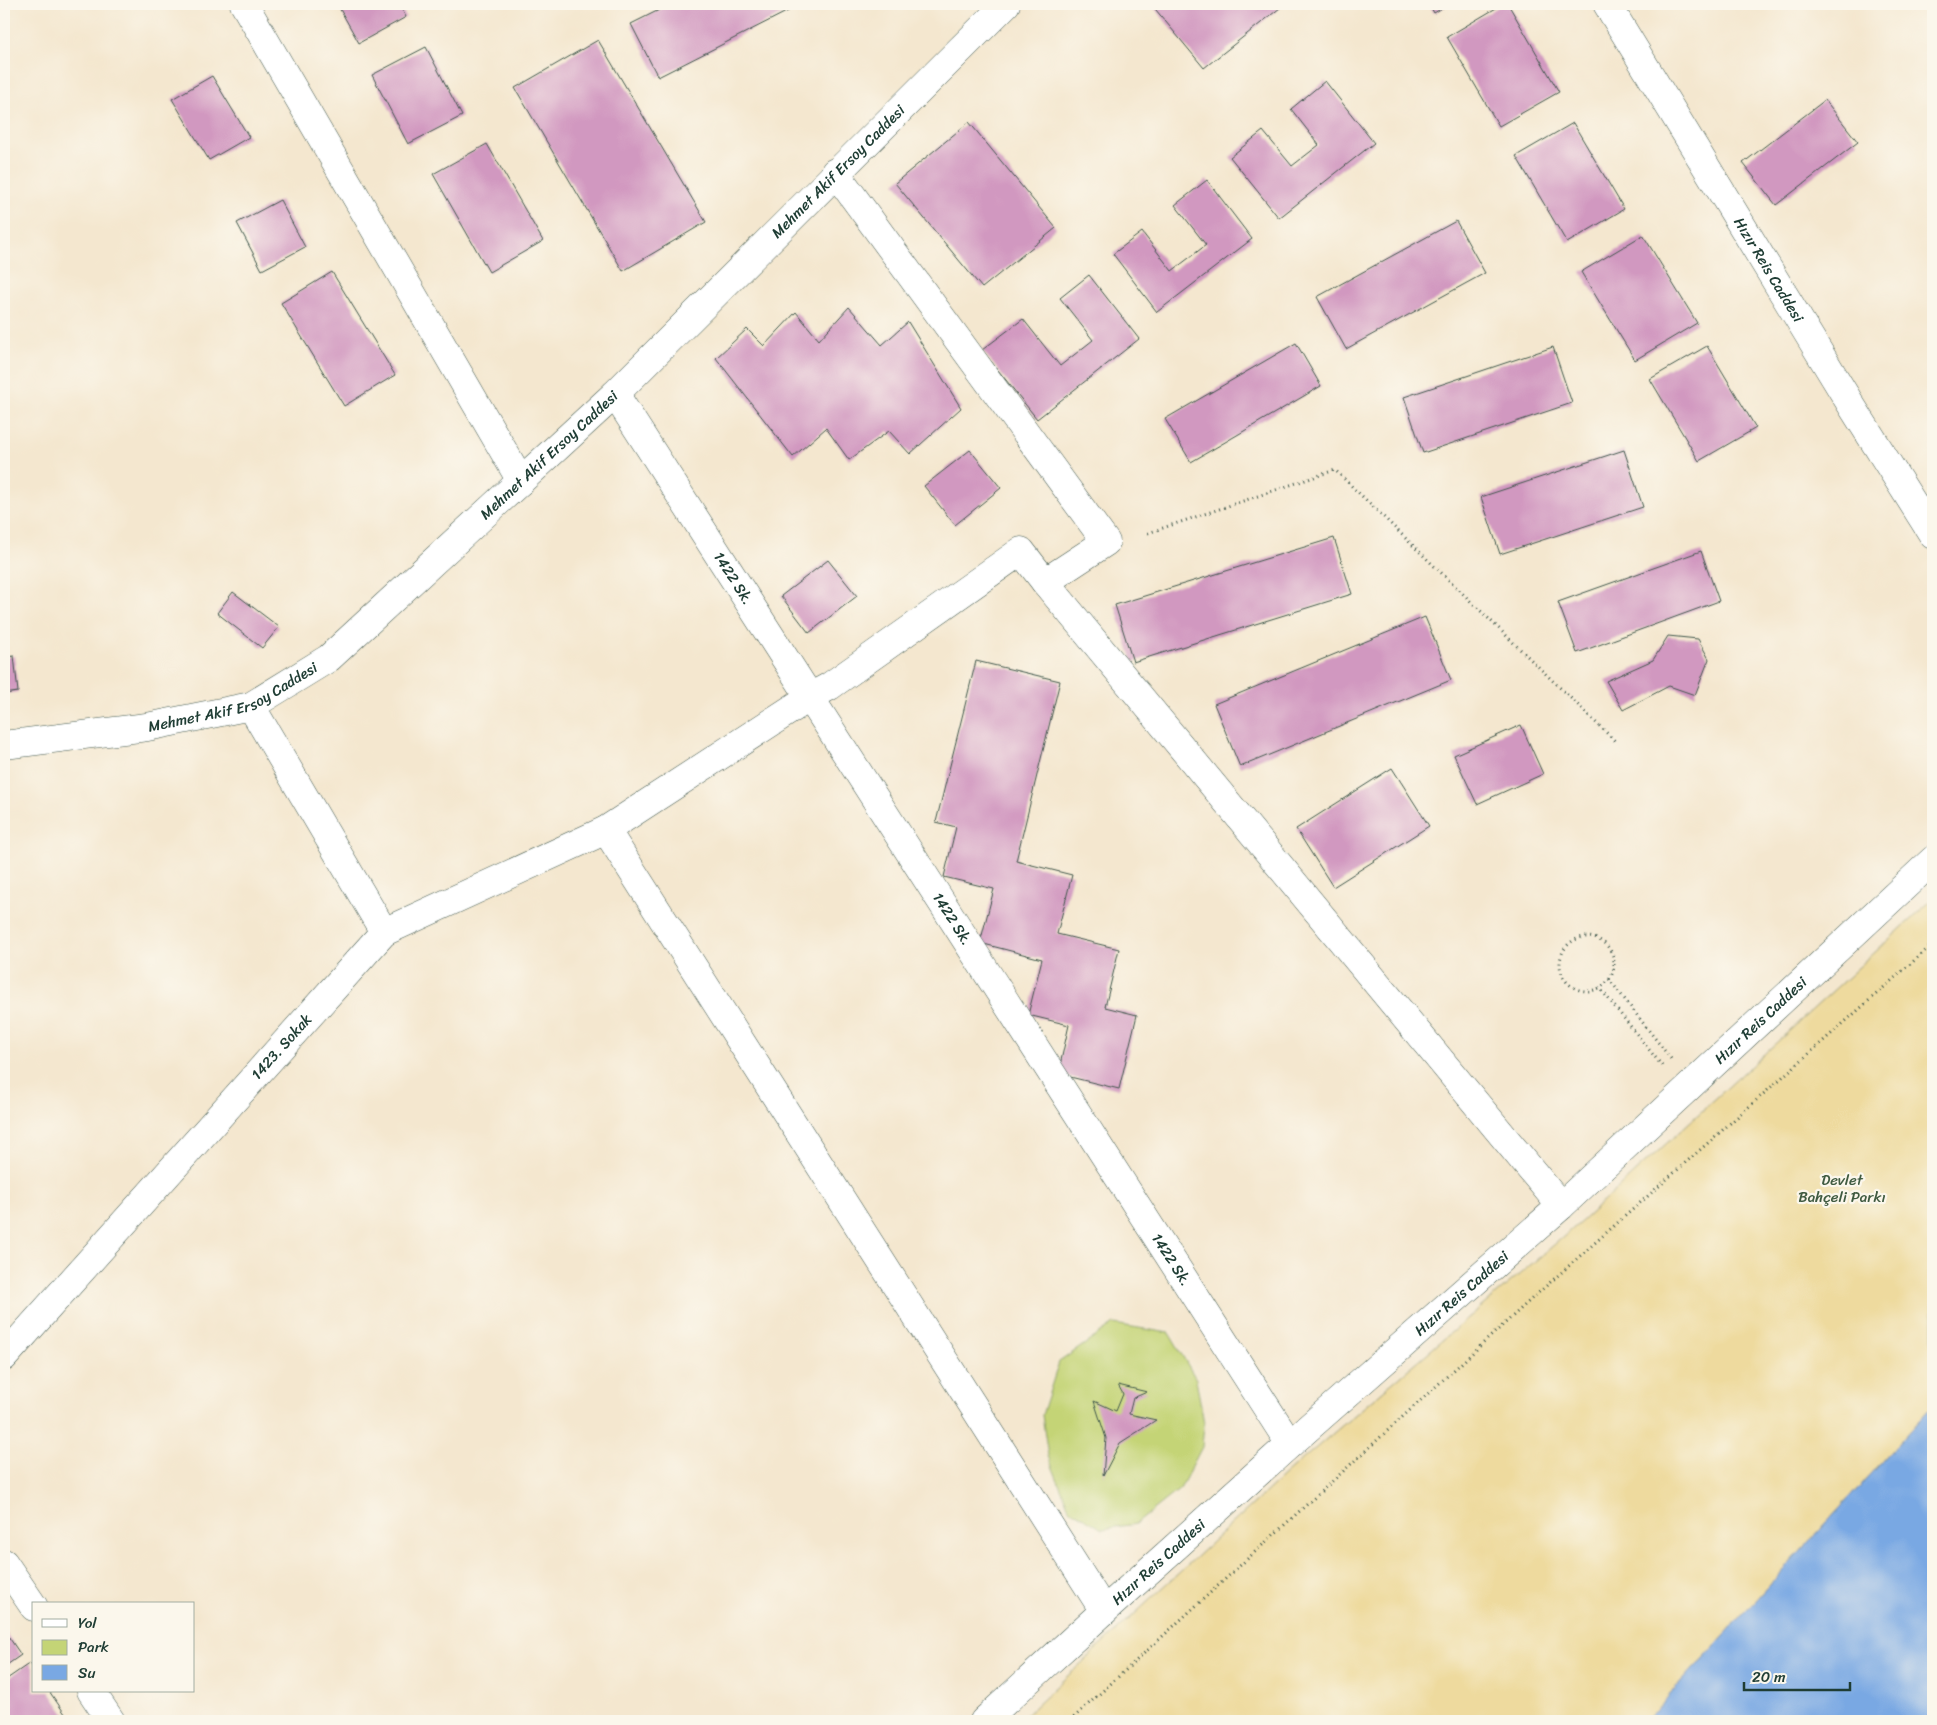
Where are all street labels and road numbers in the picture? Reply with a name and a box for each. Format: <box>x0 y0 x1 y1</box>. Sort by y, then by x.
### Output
street label: Mehmet Akif Ersoy Caddesi <box>765 98 912 245</box>
street label: Hızır Reis Caddesi <box>1727 212 1811 328</box>
street label: Mehmet Akif Ersoy Caddesi <box>473 384 625 526</box>
street label: 1422 Sk. <box>707 546 760 610</box>
street label: Mehmet Akif Ersoy Caddesi <box>146 654 324 739</box>
street label: 1422 Sk. <box>926 887 979 951</box>
street label: Hızır Reis Caddesi <box>1708 970 1814 1071</box>
street label: 1423. Sokak <box>244 1008 318 1086</box>
street label: 1422 Sk. <box>1145 1228 1198 1291</box>
street label: Hızır Reis Caddesi <box>1408 1244 1516 1343</box>
street label: Hızır Reis Caddesi <box>1105 1512 1212 1612</box>

